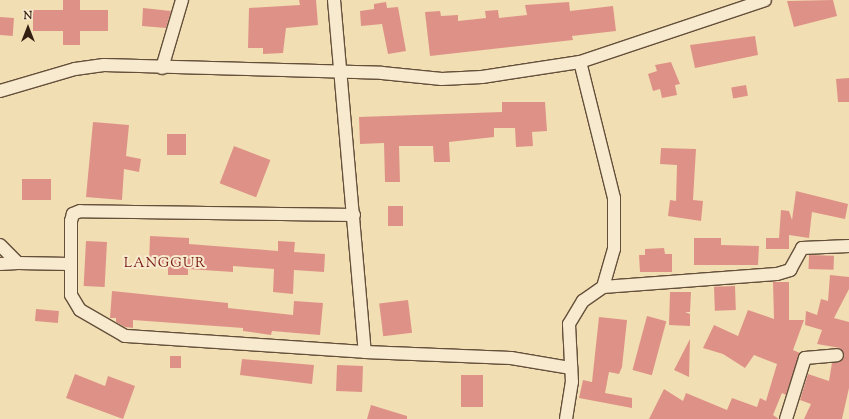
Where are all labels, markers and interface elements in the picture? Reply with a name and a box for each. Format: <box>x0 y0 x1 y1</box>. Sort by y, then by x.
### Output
north arrow <box>8 8 48 48</box>
text: N <box>24 8 32 24</box>
district label: LANGGUR <box>124 256 206 272</box>

